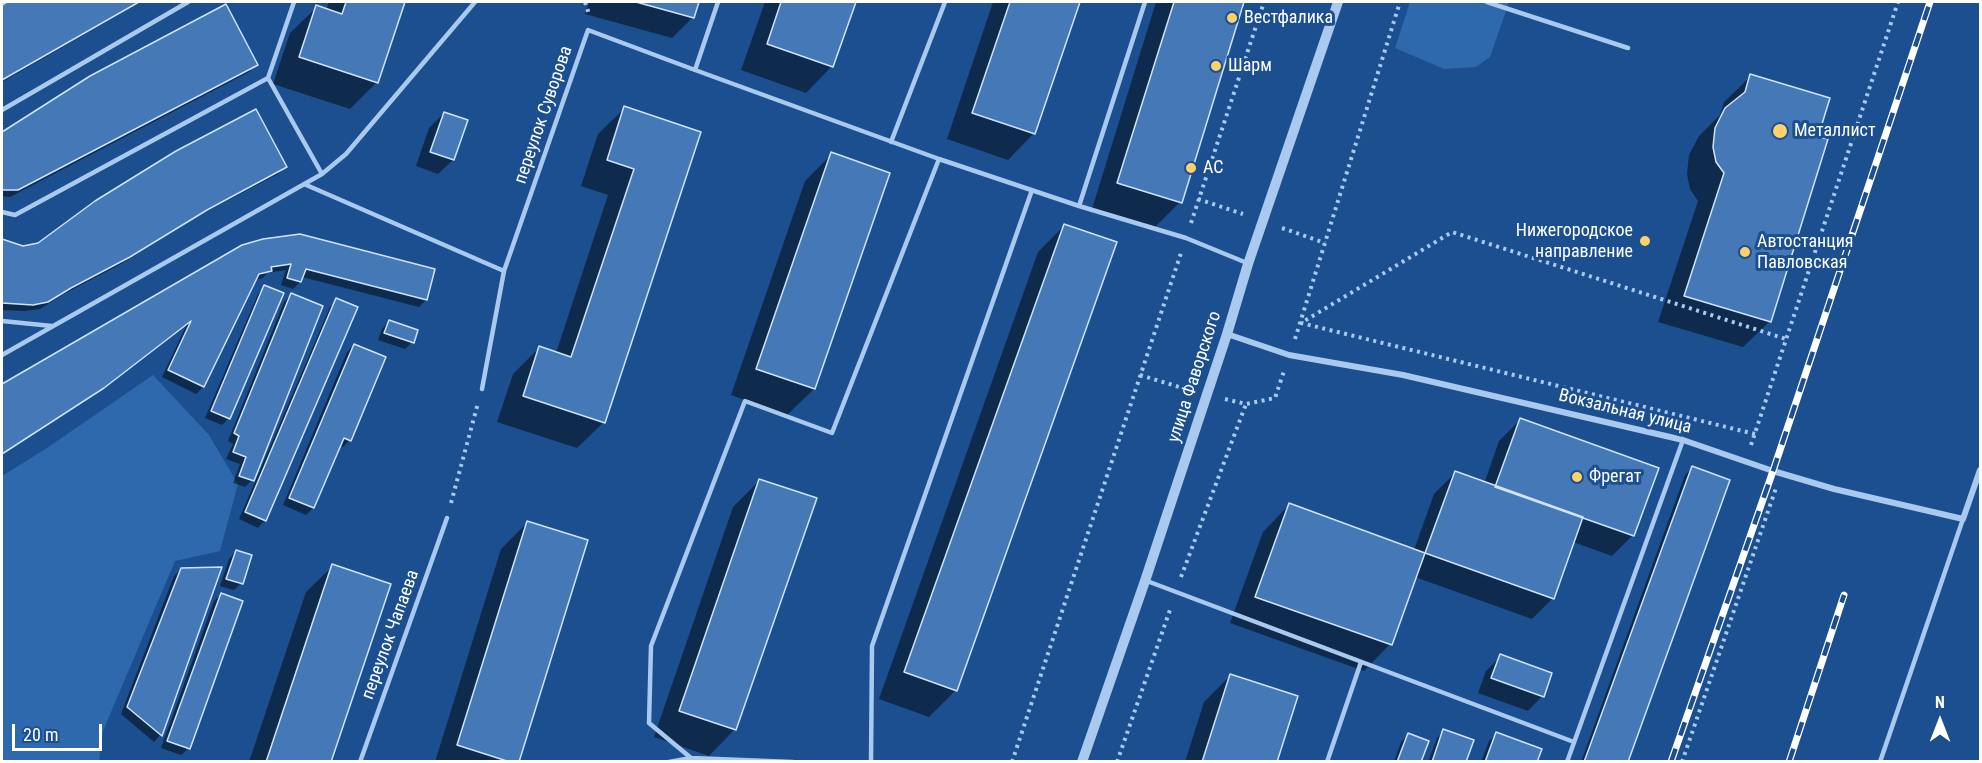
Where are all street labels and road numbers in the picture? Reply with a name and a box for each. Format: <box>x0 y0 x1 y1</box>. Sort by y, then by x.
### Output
street label: переулок Суворова <box>510 43 578 187</box>
street label: улица Фаворского <box>1164 309 1226 445</box>
street label: Вокзальная улица <box>1556 385 1694 439</box>
street label: переулок Чапаева <box>358 567 424 703</box>

